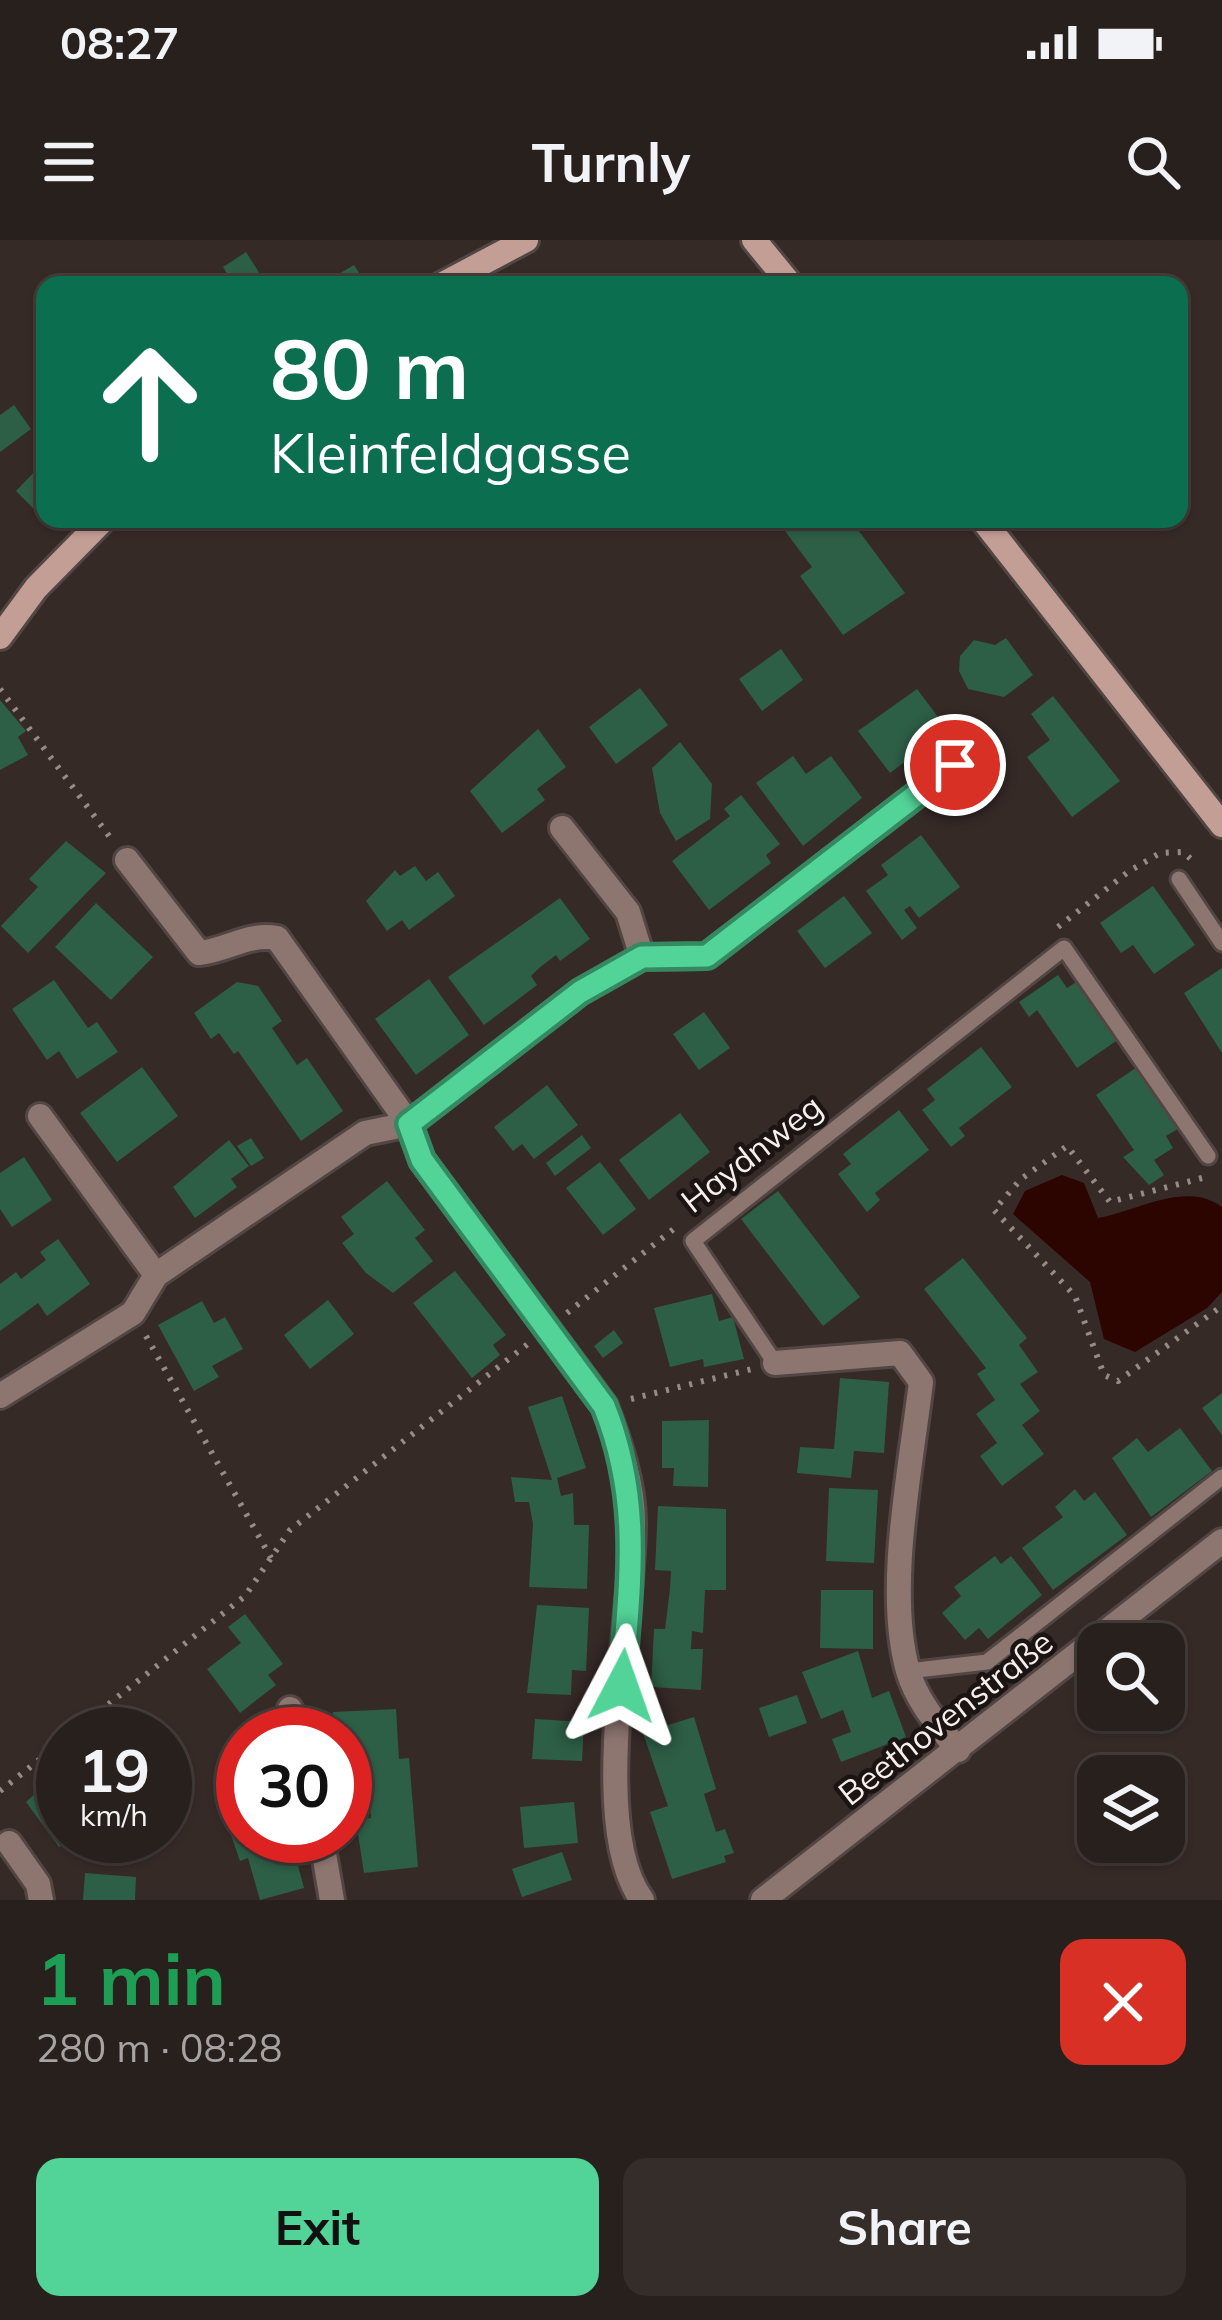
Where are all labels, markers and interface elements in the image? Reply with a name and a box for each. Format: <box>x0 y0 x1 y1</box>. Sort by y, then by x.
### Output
text: 08:27 <box>60 14 179 70</box>
text: Turnly <box>532 128 690 196</box>
icon: menu <box>36 129 102 195</box>
icon: search <box>1120 129 1186 195</box>
text: 80 m <box>270 315 469 420</box>
icon: ahead <box>72 324 228 480</box>
text: Kleinfeldgasse <box>270 419 631 487</box>
pin <box>904 714 1006 816</box>
icon: arrive <box>922 732 988 798</box>
street label: Haydnweg <box>672 1085 830 1221</box>
street label: Beethovenstraße <box>830 1621 1060 1813</box>
position arrow <box>559 1623 685 1749</box>
map controls <box>1077 1623 1185 1863</box>
button: search <box>1077 1623 1185 1731</box>
speed limit sign: 30 <box>216 1707 372 1863</box>
text: 19 <box>78 1732 150 1807</box>
button: layers <box>1077 1755 1185 1863</box>
text: km/h <box>80 1796 148 1834</box>
text: 1 min <box>36 1933 226 2023</box>
button: close <box>1060 1939 1186 2065</box>
text: 280 m · 08:28 <box>36 2023 282 2072</box>
button: Exit <box>36 2158 599 2296</box>
button: Share <box>623 2158 1186 2296</box>

